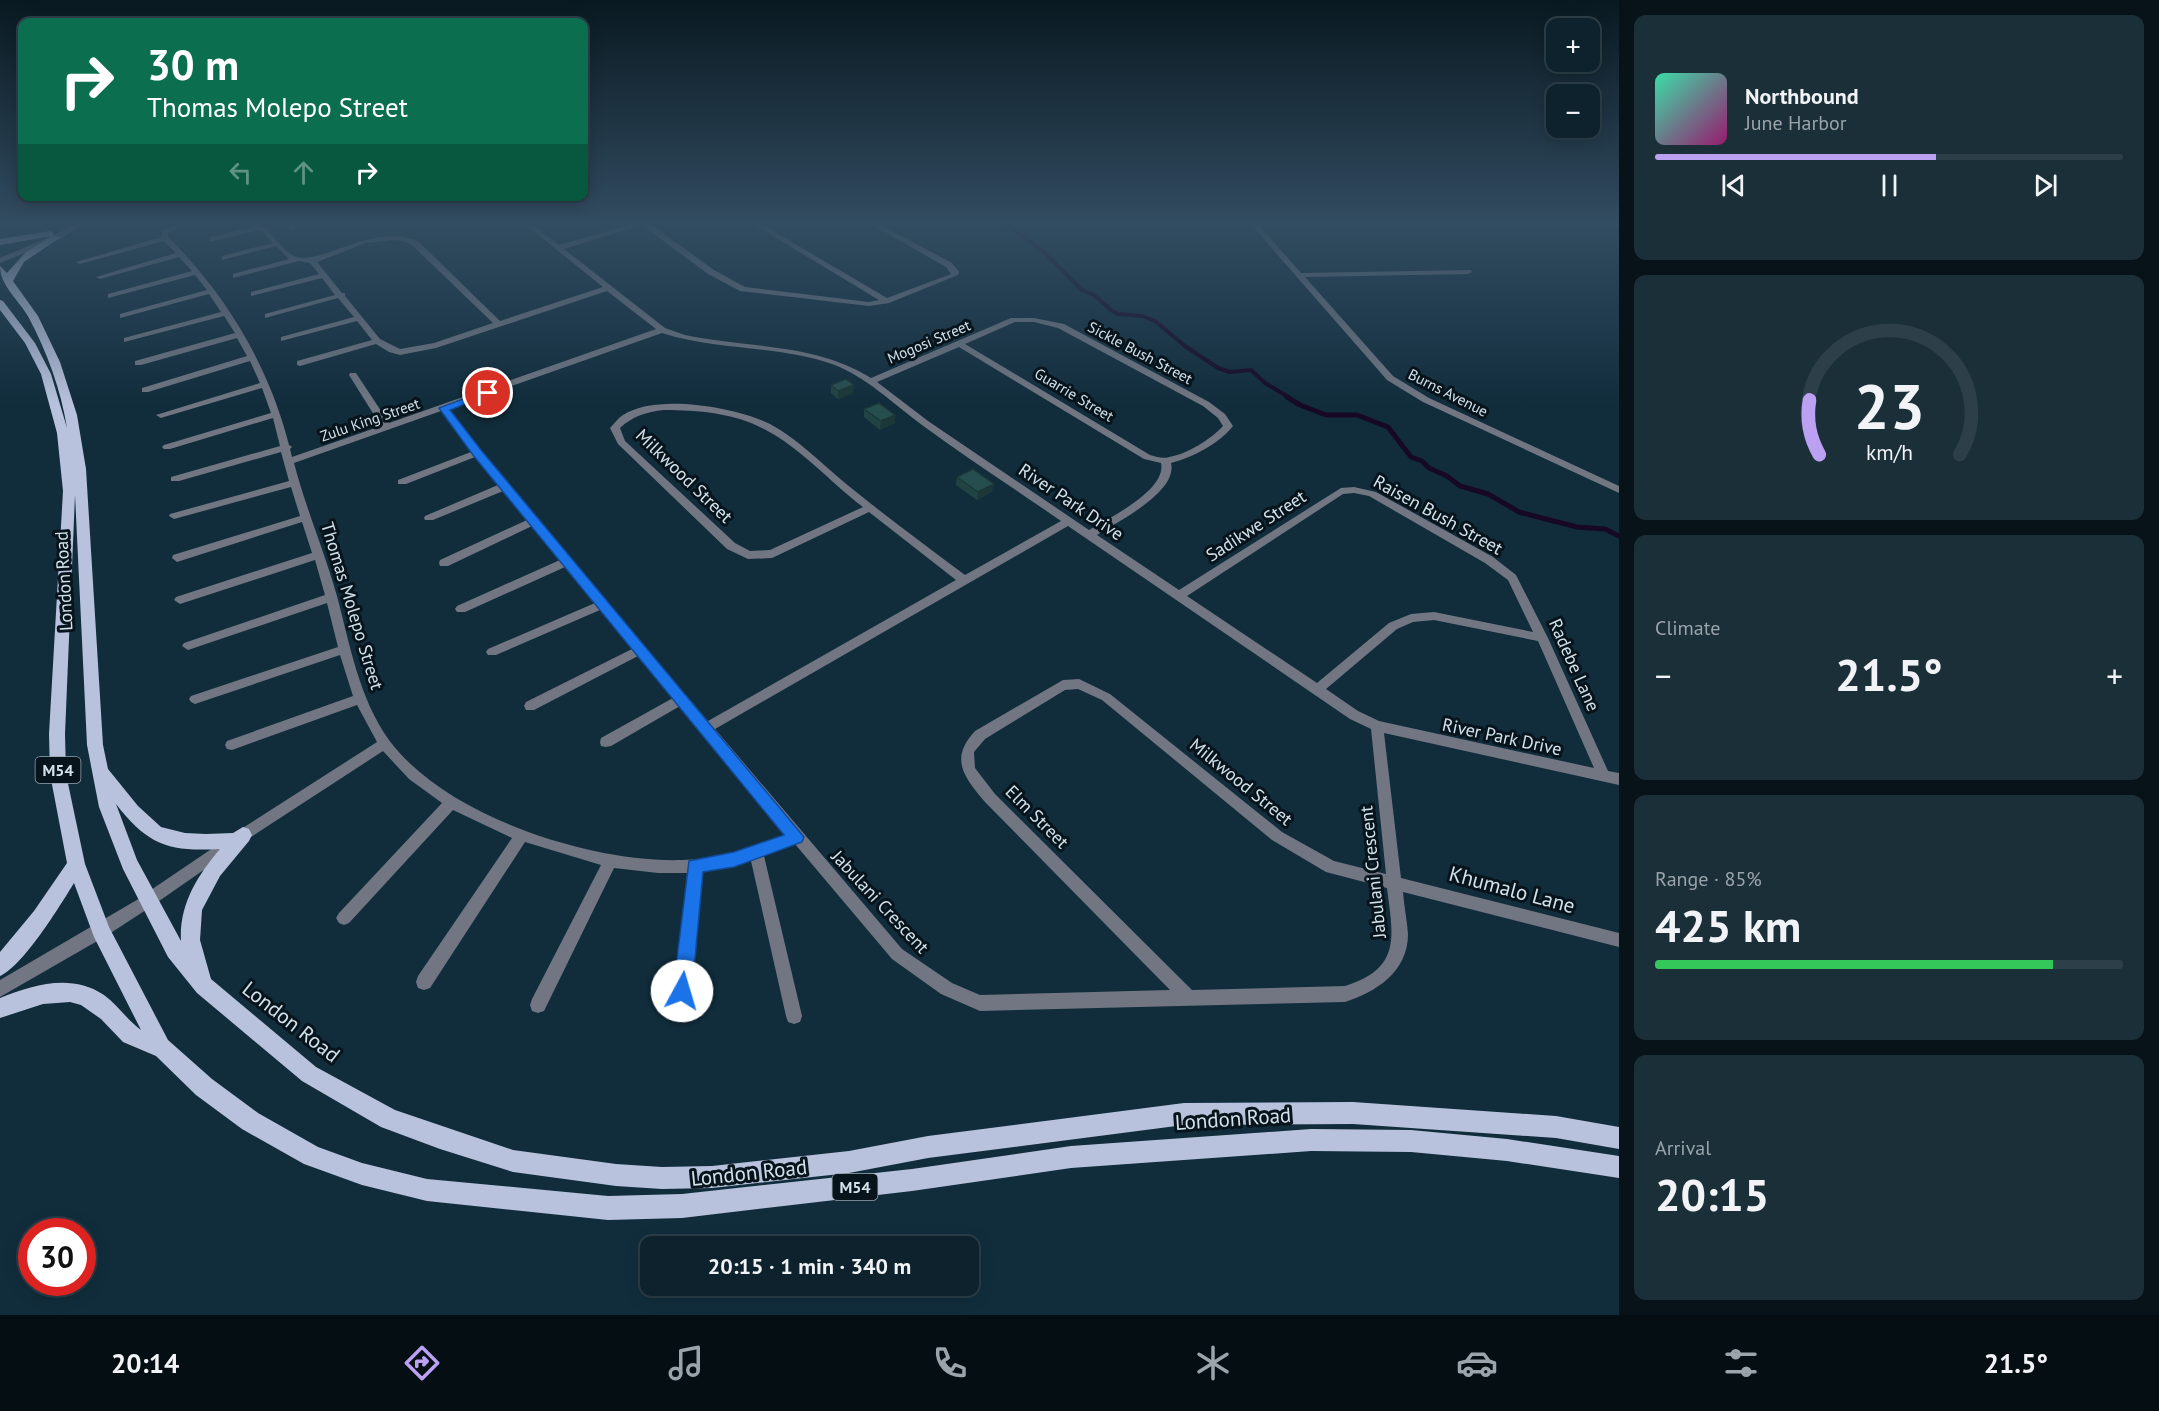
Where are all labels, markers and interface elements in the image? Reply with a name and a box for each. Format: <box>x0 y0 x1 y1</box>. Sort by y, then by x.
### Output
map controls <box>1546 18 1600 138</box>
button: + <box>1546 18 1600 72</box>
text: 30 m <box>147 37 239 92</box>
icon: right <box>48 42 126 120</box>
text: Northbound <box>1745 82 1859 110</box>
button: − <box>1546 84 1600 138</box>
text: Thomas Molepo Street <box>147 90 408 124</box>
text: June Harbor <box>1745 110 1847 136</box>
icon: left <box>224 156 257 189</box>
icon: ahead <box>287 156 320 189</box>
icon: right <box>350 156 383 189</box>
icon: previous <box>1717 169 1750 202</box>
icon: pause <box>1873 169 1906 202</box>
icon: next <box>2029 169 2062 202</box>
street label: Mogosi Street <box>884 315 973 368</box>
street label: Sickle Bush Street <box>1085 317 1196 388</box>
street label: Guarrie Street <box>1031 364 1117 426</box>
street label: Burns Avenue <box>1405 364 1491 421</box>
text: 23 <box>1854 365 1924 446</box>
pin <box>462 367 513 418</box>
icon: arrive <box>471 376 504 409</box>
street label: Zulu King Street <box>318 394 422 445</box>
street label: Milkwood Street <box>631 424 738 528</box>
text: km/h <box>1865 438 1912 466</box>
street label: River Park Drive <box>1014 458 1128 545</box>
street label: Raisen Bush Street <box>1370 470 1507 560</box>
street label: Sadikwe Street <box>1201 485 1310 566</box>
street label: Thomas Molepo Street <box>316 519 389 692</box>
street label: London Road <box>49 531 78 631</box>
street label: Radebe Lane <box>1544 615 1605 715</box>
text: Climate <box>1655 615 1721 641</box>
text: 21.5° <box>1835 645 1943 703</box>
text: − <box>1655 654 1672 697</box>
text: + <box>2106 654 2123 697</box>
street label: River Park Drive <box>1440 713 1564 760</box>
street label: Milkwood Street <box>1185 733 1297 830</box>
road number: M54 <box>36 757 80 783</box>
street label: Elm Street <box>1001 780 1074 853</box>
street label: Jabulani Crescent <box>1354 805 1391 940</box>
street label: Jabulani Crescent <box>826 845 934 958</box>
street label: Khumalo Lane <box>1446 860 1578 919</box>
text: Range · 85% <box>1655 866 1762 892</box>
text: 425 km <box>1655 896 1801 954</box>
position arrow <box>650 959 714 1023</box>
street label: London Road <box>237 975 346 1068</box>
street label: London Road <box>1174 1101 1292 1136</box>
text: Arrival <box>1655 1135 1711 1161</box>
street label: London Road <box>690 1153 808 1192</box>
text: 20:15 <box>1655 1165 1769 1223</box>
road number: M54 <box>832 1174 878 1200</box>
speed limit sign: 30 <box>18 1218 96 1296</box>
text: 20:15 · 1 min · 340 m <box>708 1252 911 1280</box>
icon: directions <box>401 1342 443 1384</box>
icon: music <box>665 1342 707 1384</box>
icon: phone <box>929 1342 971 1384</box>
icon: climate <box>1192 1342 1234 1384</box>
icon: car <box>1456 1342 1498 1384</box>
icon: filters <box>1720 1342 1762 1384</box>
text: 20:14 <box>111 1346 179 1380</box>
text: 21.5° <box>1984 1346 2048 1380</box>

